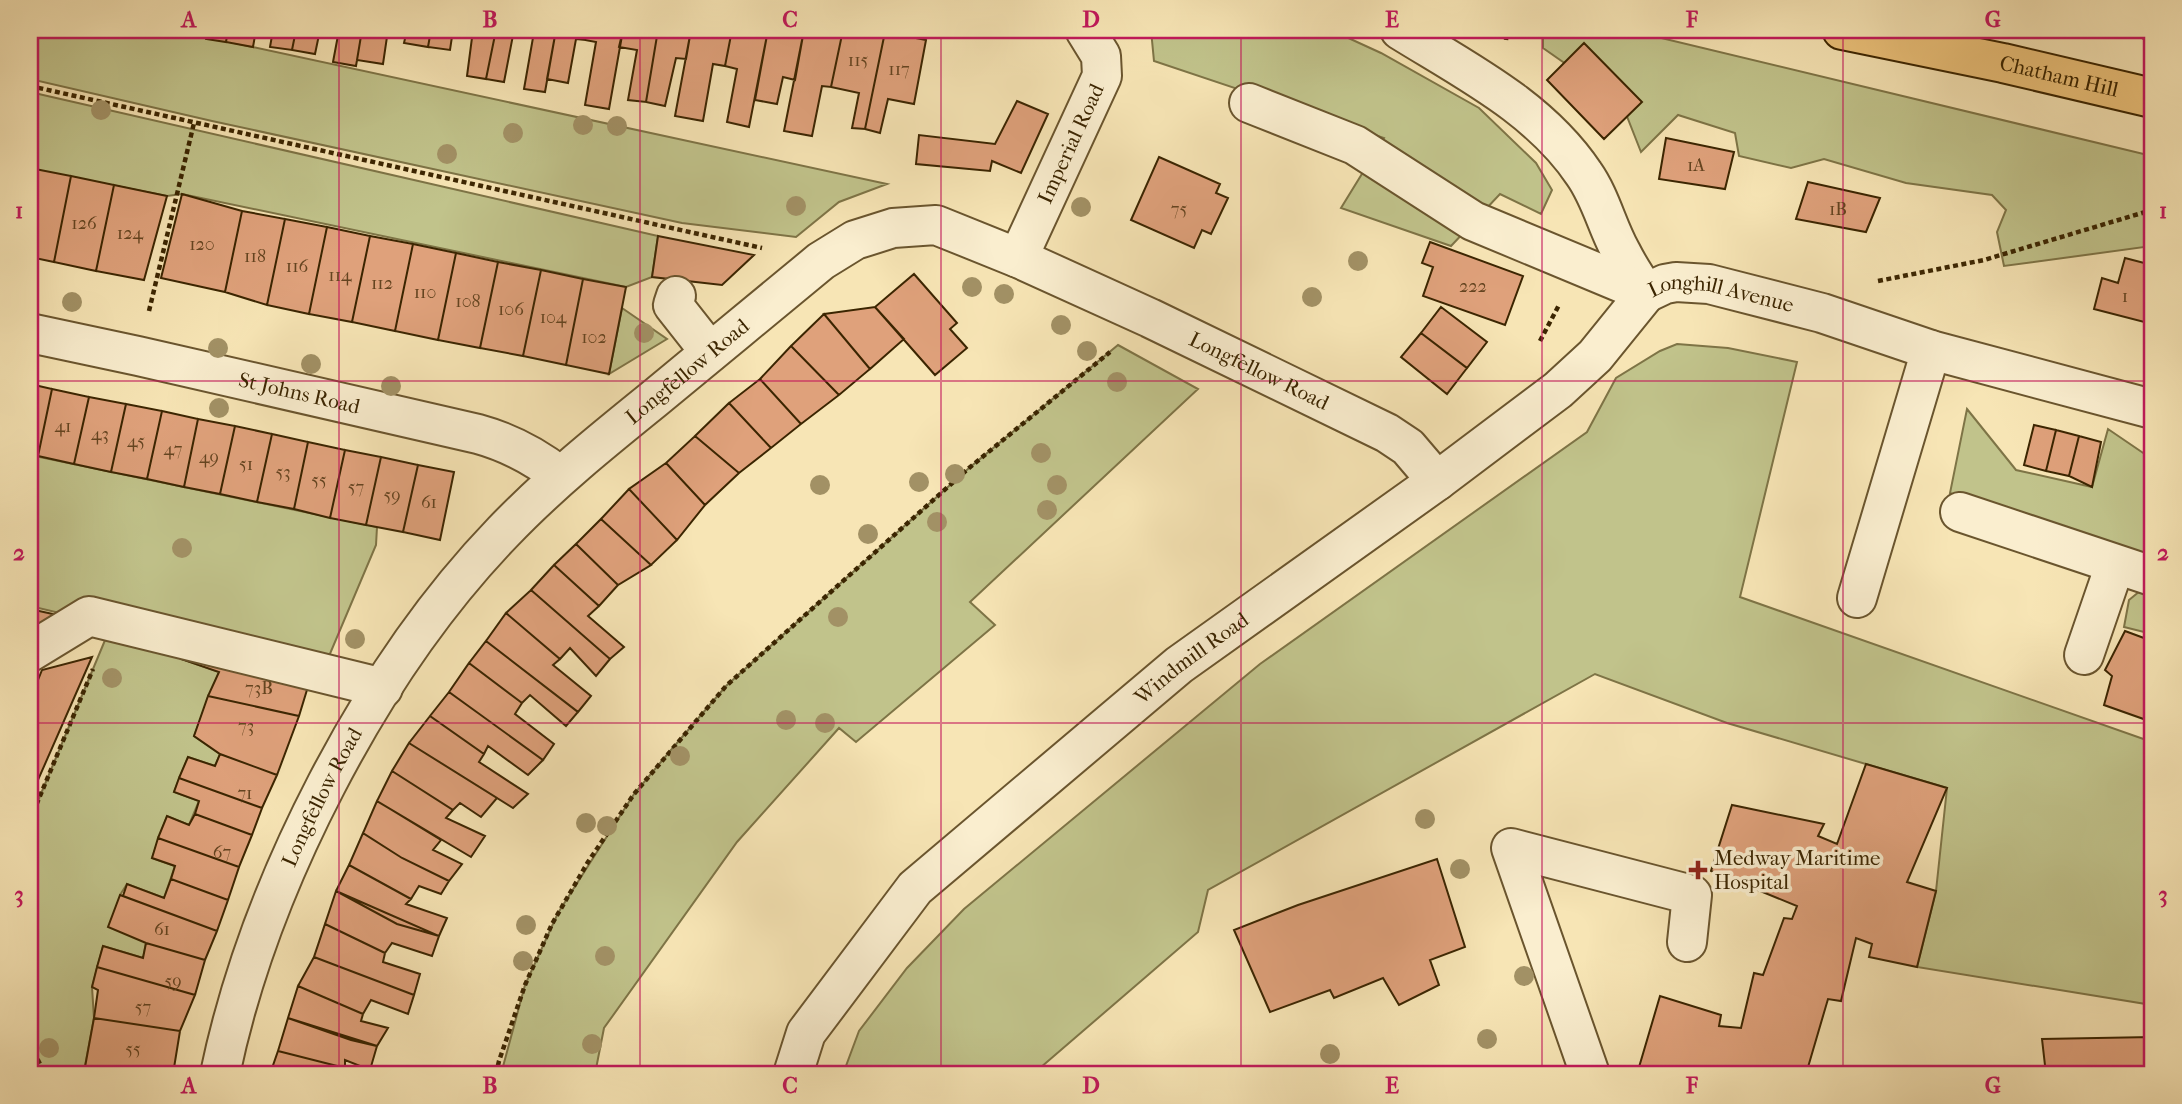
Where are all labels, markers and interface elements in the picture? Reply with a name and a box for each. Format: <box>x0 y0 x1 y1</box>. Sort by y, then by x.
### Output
text: A <box>180 6 198 33</box>
text: B <box>483 6 498 33</box>
text: C <box>782 6 798 33</box>
text: D <box>1082 6 1100 33</box>
text: E <box>1385 6 1399 33</box>
text: F <box>1685 6 1699 33</box>
text: G <box>1985 6 2001 33</box>
house number: 115 <box>848 50 868 71</box>
street label: Chatham Hill <box>1997 51 2121 102</box>
house number: 117 <box>888 59 910 80</box>
street label: Imperial Road <box>1033 79 1109 207</box>
house number: 1A <box>1687 155 1705 176</box>
text: 1 <box>15 197 23 224</box>
text: 1 <box>2159 197 2167 224</box>
house number: 75 <box>1171 199 1187 220</box>
house number: 1B <box>1829 199 1847 220</box>
house number: 126 <box>71 213 97 234</box>
house number: 124 <box>117 223 144 244</box>
house number: 120 <box>189 234 215 255</box>
house number: 118 <box>244 246 266 267</box>
house number: 116 <box>286 256 309 277</box>
house number: 114 <box>328 265 352 286</box>
street label: Longhill Avenue <box>1644 270 1796 317</box>
house number: 112 <box>371 273 393 294</box>
house number: 222 <box>1459 276 1487 297</box>
house number: 110 <box>414 282 436 303</box>
house number: 1 <box>2122 286 2128 307</box>
house number: 108 <box>455 291 481 312</box>
house number: 106 <box>498 299 524 320</box>
house number: 104 <box>540 307 567 328</box>
street label: Longfellow Road <box>621 313 754 429</box>
house number: 102 <box>581 327 607 348</box>
street label: Longfellow Road <box>1185 327 1333 415</box>
street label: St Johns Road <box>236 367 363 419</box>
house number: 41 <box>54 416 72 437</box>
house number: 43 <box>91 424 109 445</box>
house number: 45 <box>127 431 145 452</box>
house number: 47 <box>164 439 183 460</box>
house number: 49 <box>199 447 219 468</box>
house number: 51 <box>239 454 253 475</box>
house number: 53 <box>275 462 291 483</box>
house number: 55 <box>311 470 327 491</box>
house number: 57 <box>348 477 365 498</box>
house number: 59 <box>383 485 401 506</box>
house number: 61 <box>421 492 437 513</box>
text: 2 <box>13 539 25 566</box>
text: 2 <box>2157 539 2169 566</box>
street label: Windmill Road <box>1129 607 1254 710</box>
house number: 73B <box>245 678 273 699</box>
house number: 73 <box>238 716 254 737</box>
street label: Longfellow Road <box>277 723 367 870</box>
house number: 71 <box>237 783 253 804</box>
house number: 67 <box>213 842 231 863</box>
place label: Medway Maritime Hospital <box>1714 846 1880 894</box>
marker: Medway Maritime Hospital <box>1688 860 1708 880</box>
text: 3 <box>14 881 24 908</box>
text: 3 <box>2158 881 2168 908</box>
house number: 61 <box>154 919 170 940</box>
house number: 59 <box>164 971 182 992</box>
house number: 57 <box>135 997 152 1018</box>
house number: 55 <box>125 1039 141 1060</box>
text: A <box>180 1072 198 1099</box>
text: B <box>483 1072 498 1099</box>
text: C <box>782 1072 798 1099</box>
text: D <box>1082 1072 1100 1099</box>
text: E <box>1385 1072 1399 1099</box>
text: F <box>1685 1072 1699 1099</box>
text: G <box>1985 1072 2001 1099</box>

